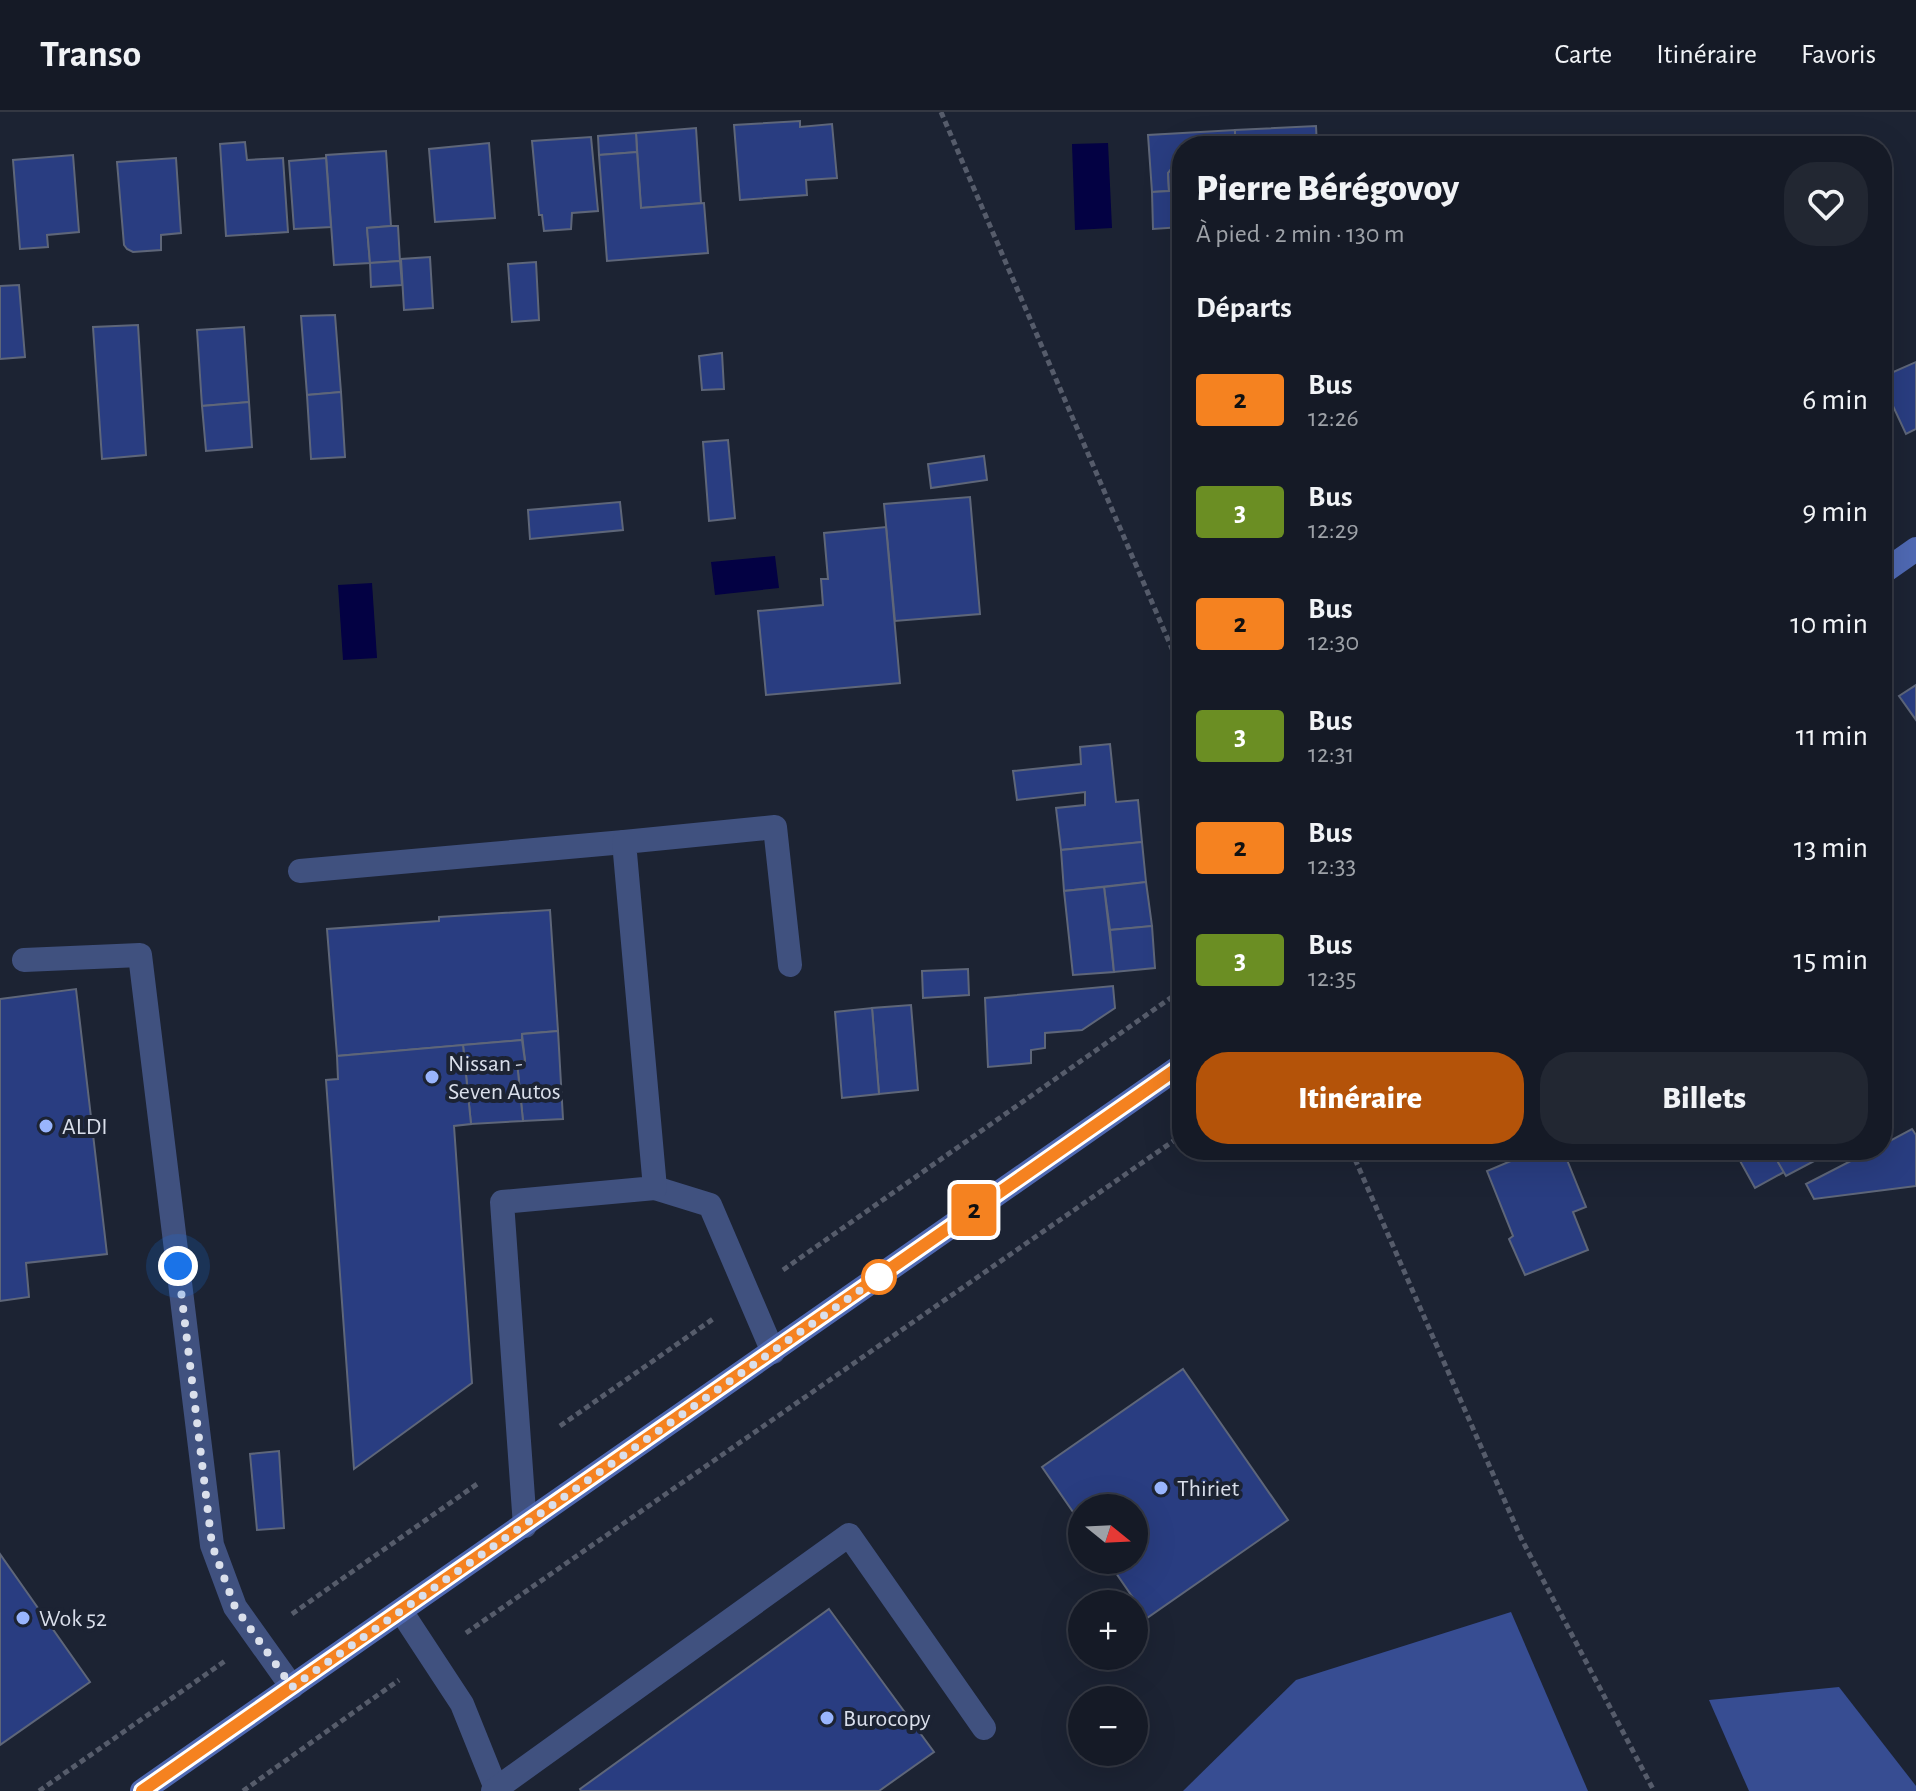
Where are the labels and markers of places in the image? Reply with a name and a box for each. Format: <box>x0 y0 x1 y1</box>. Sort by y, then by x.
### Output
place label: Nissan - Seven Autos <box>448 1052 561 1104</box>
marker: Nissan - Seven Autos <box>423 1068 441 1086</box>
place label: ALDI <box>62 1115 108 1139</box>
marker: ALDI <box>37 1117 55 1135</box>
unlabelled marker <box>862 1260 896 1294</box>
place label: Thiriet <box>1177 1477 1239 1501</box>
marker: Thiriet <box>1152 1479 1170 1497</box>
place label: Wok 52 <box>39 1607 107 1631</box>
marker: Wok 52 <box>14 1609 32 1627</box>
place label: Burocopy <box>843 1707 931 1731</box>
marker: Burocopy <box>818 1709 836 1727</box>

